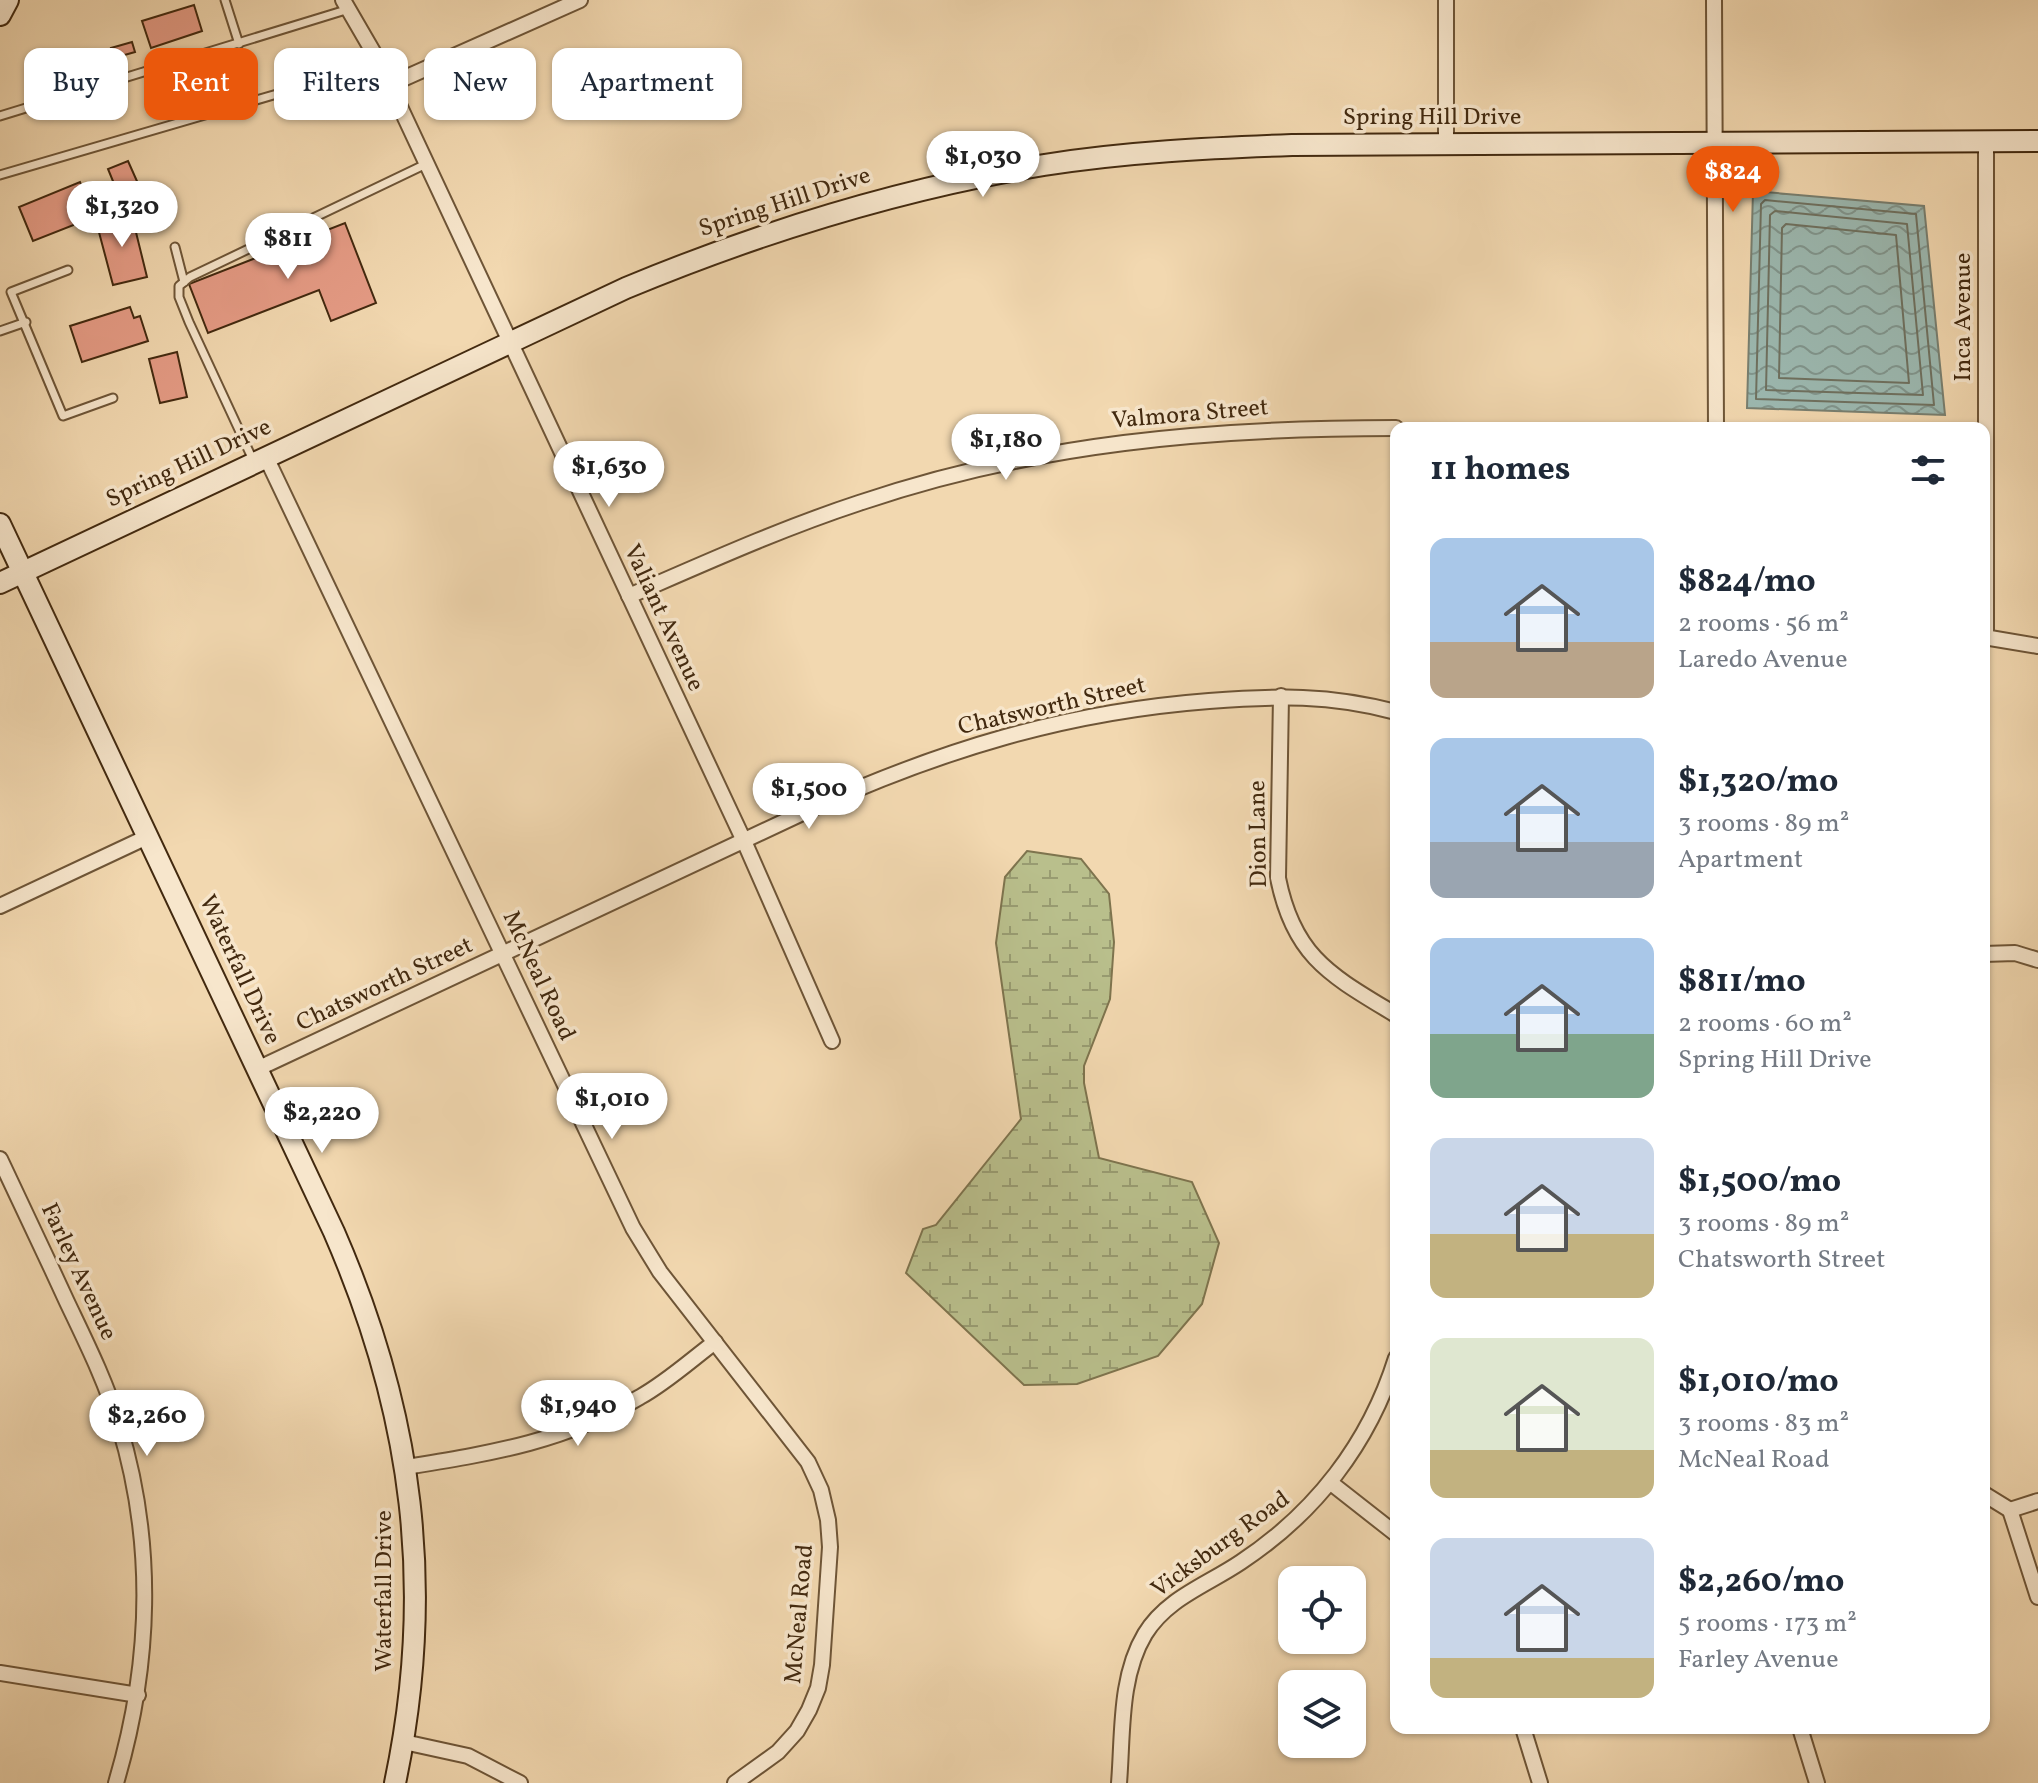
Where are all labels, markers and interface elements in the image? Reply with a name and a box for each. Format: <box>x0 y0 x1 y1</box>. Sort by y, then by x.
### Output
chip: Buy <box>24 48 128 120</box>
chip: Rent <box>144 48 258 120</box>
chip: Filters <box>274 48 408 120</box>
chip: New <box>424 48 536 120</box>
chip: Apartment <box>552 48 742 120</box>
street label: Spring Hill Drive <box>1343 101 1521 135</box>
pin: $1,030 <box>918 131 1048 199</box>
text: $1,030 <box>944 139 1022 175</box>
pin: $824 <box>1686 146 1780 214</box>
text: $824 <box>1704 154 1762 190</box>
street label: Spring Hill Drive <box>695 159 875 247</box>
pin: $1,320 <box>57 181 187 249</box>
text: $1,320 <box>85 189 159 225</box>
pin: $811 <box>241 213 335 281</box>
text: $811 <box>263 221 313 257</box>
street label: Inca Avenue <box>1947 253 1981 381</box>
street label: Valmora Street <box>1110 391 1270 439</box>
street label: Spring Hill Drive <box>101 411 277 517</box>
pin: $1,180 <box>941 414 1071 482</box>
text: $1,180 <box>969 422 1043 458</box>
pin: $1,630 <box>544 441 674 509</box>
text: 11 homes <box>1430 447 1570 494</box>
icon: filters <box>1906 448 1950 492</box>
text: $1,630 <box>571 449 647 485</box>
street label: Valiant Avenue <box>614 539 712 697</box>
text: $824/mo <box>1678 559 1816 606</box>
icon: home <box>1494 570 1590 666</box>
text: 2 rooms · 56 m² <box>1678 606 1849 642</box>
text: Laredo Avenue <box>1678 642 1847 678</box>
street label: Chatsworth Street <box>955 669 1149 745</box>
text: $1,320/mo <box>1678 759 1838 806</box>
pin: $1,500 <box>744 763 874 831</box>
icon: home <box>1494 770 1590 866</box>
text: $1,500 <box>771 771 847 807</box>
street label: Dion Lane <box>1241 780 1277 888</box>
text: 3 rooms · 89 m² <box>1678 806 1849 842</box>
text: Apartment <box>1678 842 1803 878</box>
street label: Waterfall Drive <box>189 890 289 1050</box>
street label: McNeal Road <box>493 905 583 1047</box>
street label: Chatsworth Street <box>291 929 479 1041</box>
text: $811/mo <box>1678 959 1806 1006</box>
icon: home <box>1494 970 1590 1066</box>
text: 2 rooms · 60 m² <box>1678 1006 1852 1042</box>
text: Spring Hill Drive <box>1678 1042 1872 1078</box>
pin: $1,010 <box>547 1073 677 1141</box>
text: $1,010 <box>575 1081 649 1117</box>
pin: $2,220 <box>257 1087 387 1155</box>
text: $2,220 <box>283 1095 361 1131</box>
text: $1,500/mo <box>1678 1159 1841 1206</box>
icon: home <box>1494 1170 1590 1266</box>
street label: Farley Avenue <box>31 1198 125 1346</box>
text: 3 rooms · 89 m² <box>1678 1206 1849 1242</box>
text: Chatsworth Street <box>1678 1242 1885 1278</box>
text: $1,010/mo <box>1678 1359 1839 1406</box>
icon: home <box>1494 1370 1590 1466</box>
pin: $1,940 <box>513 1380 643 1448</box>
text: $1,940 <box>539 1388 617 1424</box>
pin: $2,260 <box>82 1390 212 1458</box>
text: $2,260 <box>107 1398 187 1434</box>
text: 3 rooms · 83 m² <box>1678 1406 1849 1442</box>
text: McNeal Road <box>1678 1442 1830 1478</box>
street label: Vicksburg Road <box>1145 1483 1297 1607</box>
street label: Waterfall Drive <box>368 1510 402 1672</box>
street label: McNeal Road <box>777 1543 823 1685</box>
text: $2,260/mo <box>1678 1559 1845 1606</box>
map controls <box>1278 1566 1366 1758</box>
button: locate <box>1278 1566 1366 1654</box>
icon: home <box>1494 1570 1590 1666</box>
text: 5 rooms · 173 m² <box>1678 1606 1857 1642</box>
text: Farley Avenue <box>1678 1642 1839 1678</box>
button: layers <box>1278 1670 1366 1758</box>

